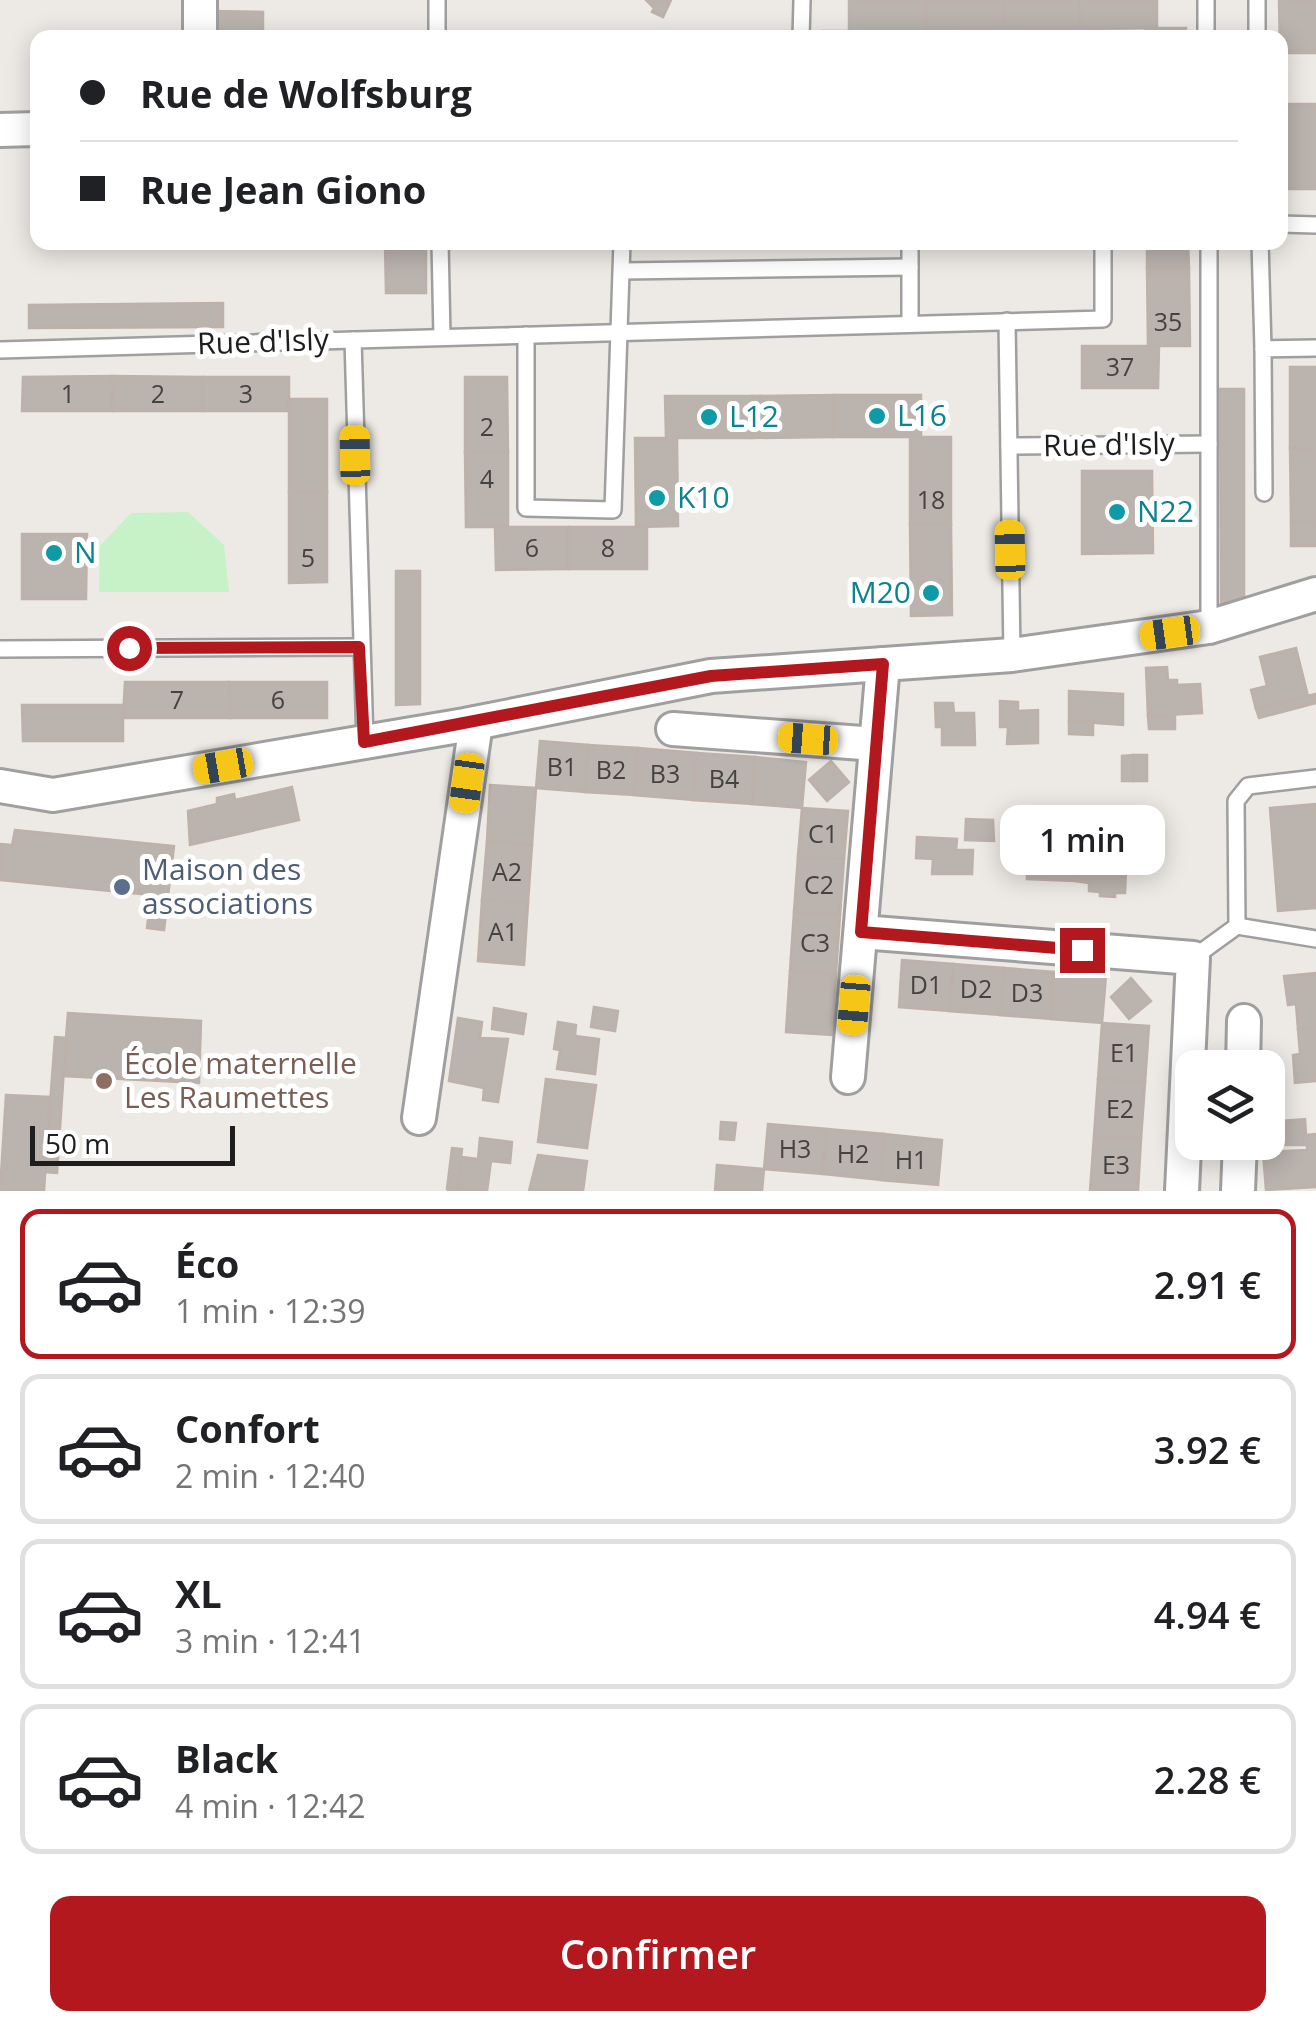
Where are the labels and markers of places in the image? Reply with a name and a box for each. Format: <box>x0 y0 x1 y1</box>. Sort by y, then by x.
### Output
place label: L16 <box>897 394 947 435</box>
place label: L12 <box>729 395 779 436</box>
marker: L16 <box>866 405 888 427</box>
marker: L12 <box>698 406 720 428</box>
place label: K10 <box>677 476 730 517</box>
marker: K10 <box>646 487 668 509</box>
place label: N22 <box>1137 490 1194 531</box>
marker: N22 <box>1106 501 1128 523</box>
place label: N <box>74 531 97 572</box>
marker: N <box>43 542 65 564</box>
place label: M20 <box>850 571 911 612</box>
marker: M20 <box>920 582 942 604</box>
place label: Maison des associations <box>142 848 313 923</box>
marker: Maison des associations <box>111 876 133 898</box>
place label: École maternelle Les Raumettes <box>124 1042 357 1117</box>
marker: École maternelle Les Raumettes <box>93 1070 115 1092</box>

